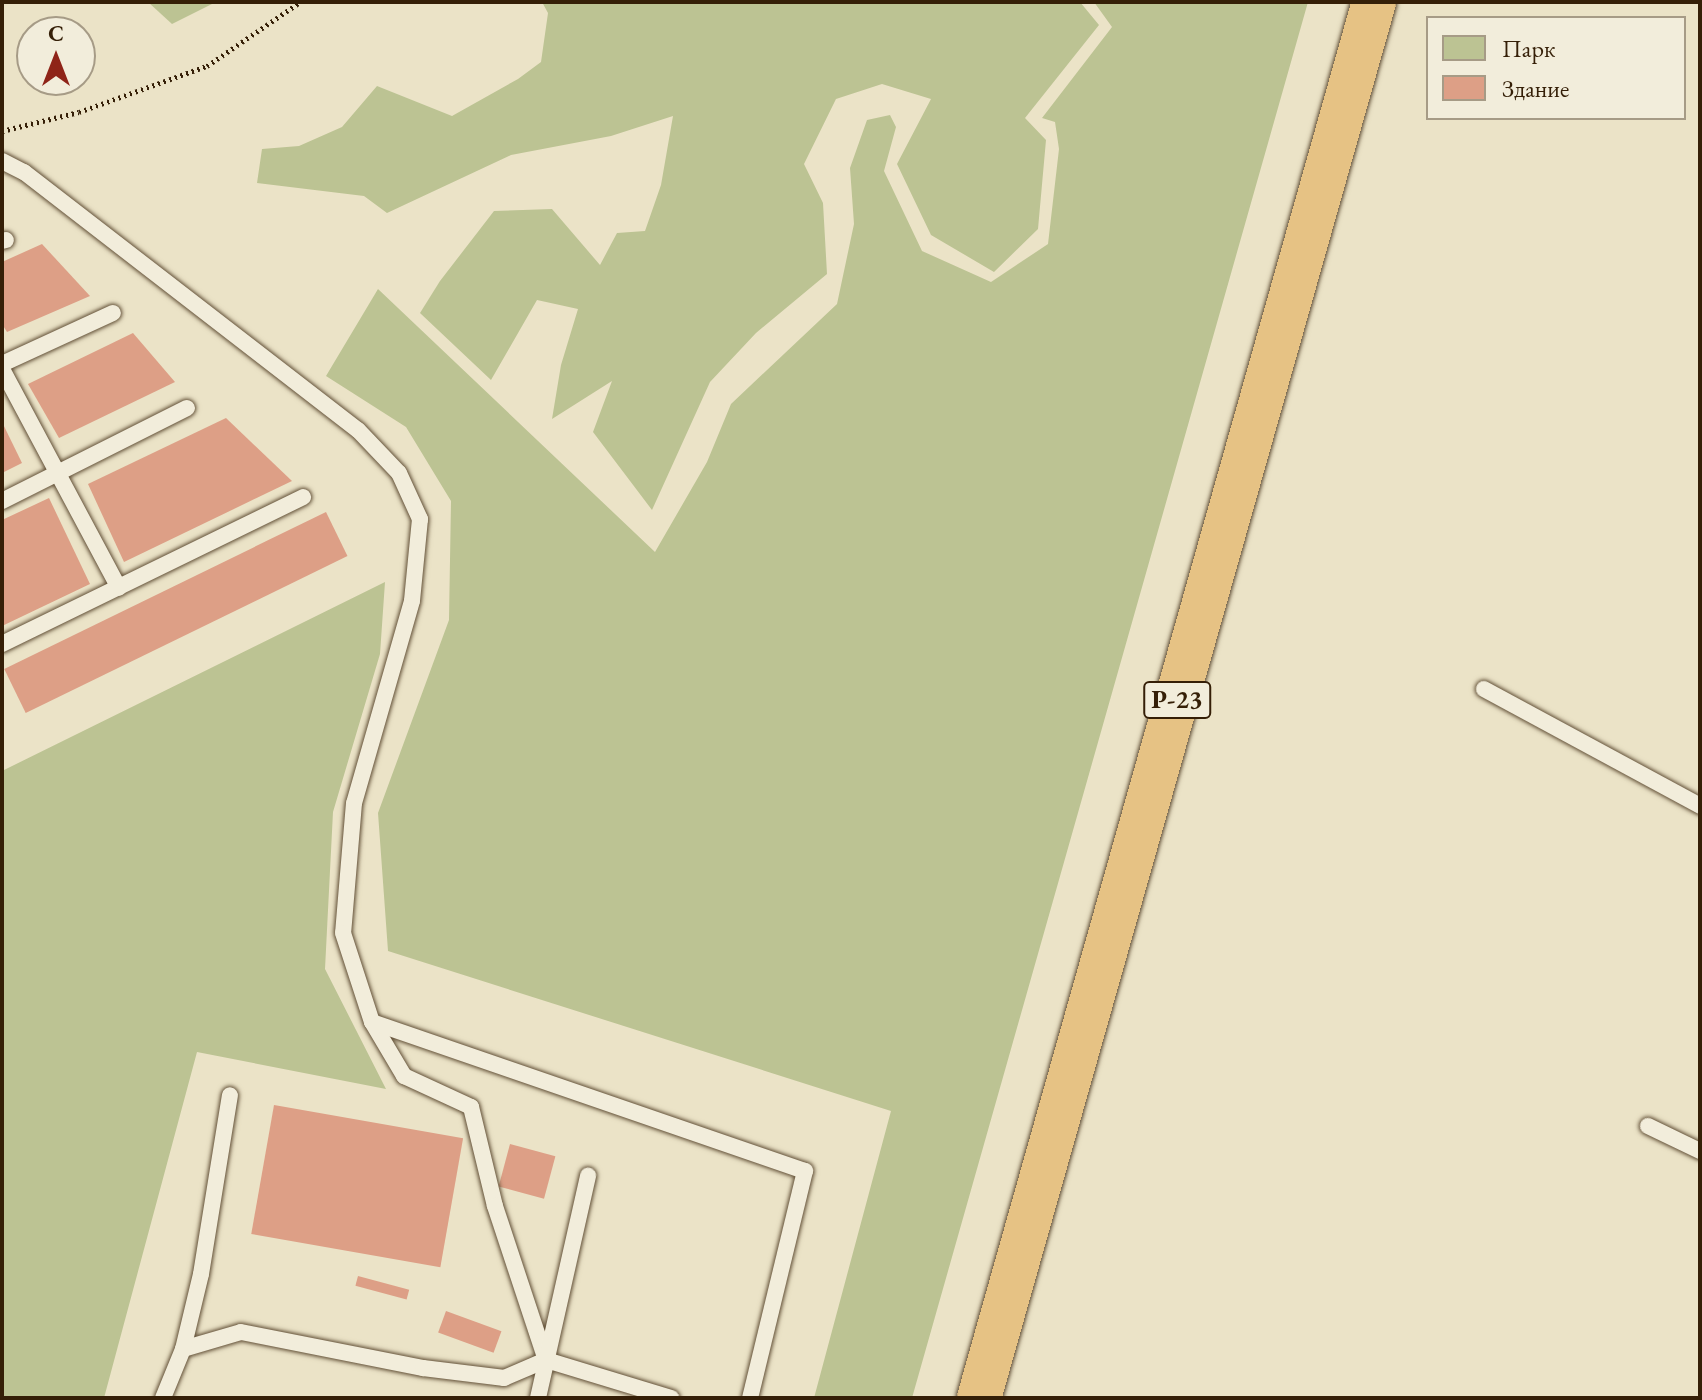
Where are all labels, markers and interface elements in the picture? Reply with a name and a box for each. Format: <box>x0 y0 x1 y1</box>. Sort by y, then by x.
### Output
north arrow <box>16 16 96 96</box>
legend <box>1426 16 1686 120</box>
text: С <box>48 19 64 48</box>
text: Парк <box>1502 33 1555 64</box>
text: Здание <box>1502 73 1569 104</box>
road number: Р-23 <box>1143 678 1211 722</box>

